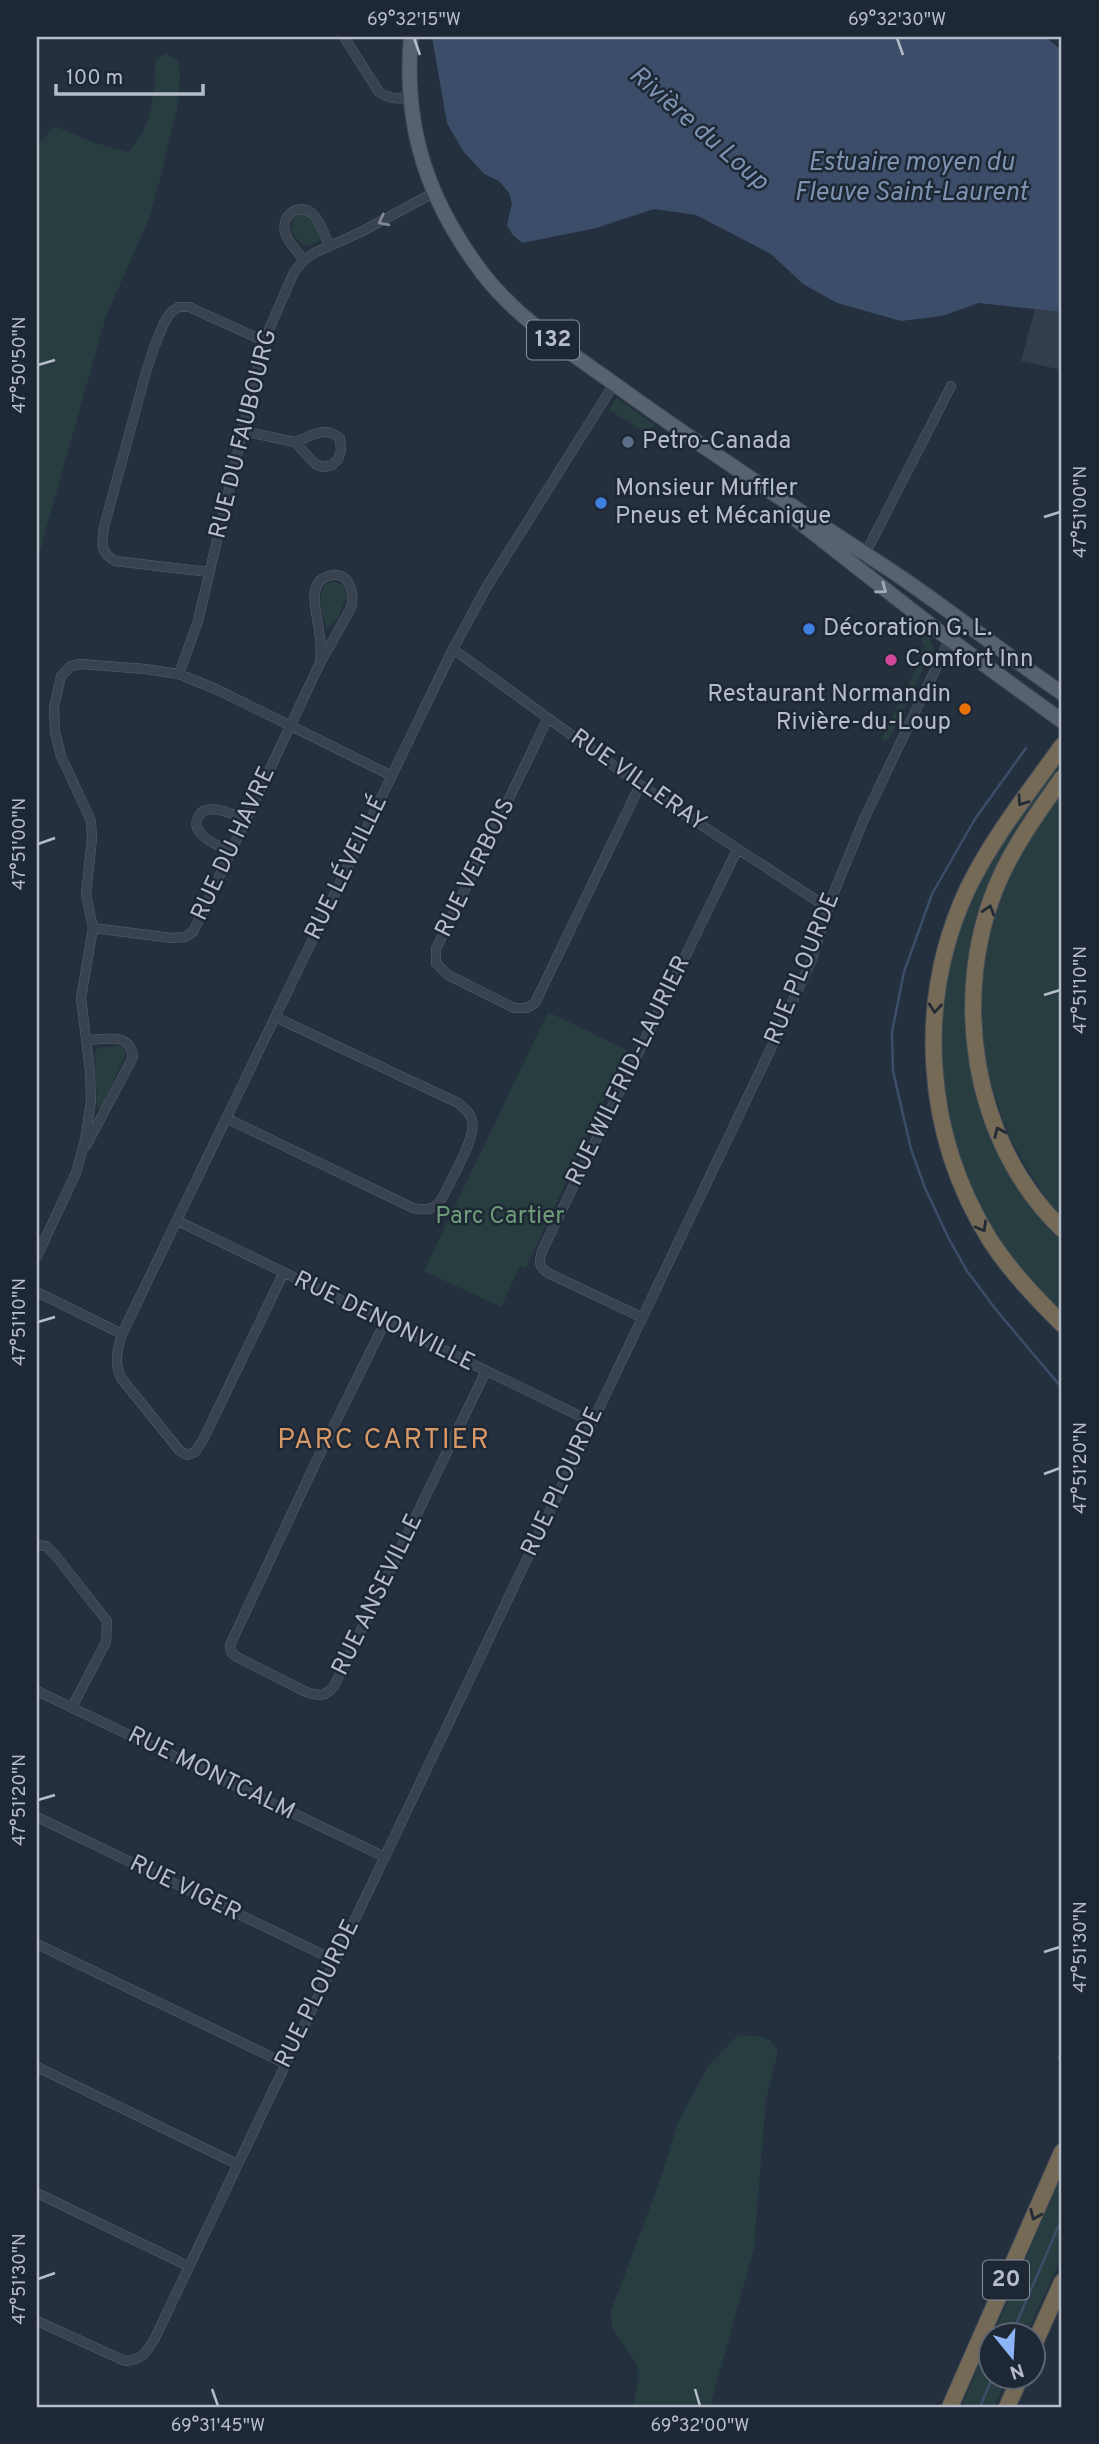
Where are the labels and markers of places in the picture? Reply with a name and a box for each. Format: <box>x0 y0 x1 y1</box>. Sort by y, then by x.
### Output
place label: Petro-Canada <box>642 427 791 457</box>
marker: Petro-Canada <box>620 434 636 450</box>
place label: Monsieur Muffler Pneus et Mécanique <box>615 474 831 532</box>
marker: Monsieur Muffler Pneus et Mécanique <box>593 495 609 511</box>
place label: Décoration G. L. <box>823 614 992 644</box>
marker: Décoration G. L. <box>801 621 817 637</box>
place label: Comfort Inn <box>905 645 1033 675</box>
marker: Comfort Inn <box>883 652 899 668</box>
place label: Restaurant Normandin Rivière-du-Loup <box>707 680 951 738</box>
marker: Restaurant Normandin Rivière-du-Loup <box>957 701 973 717</box>

